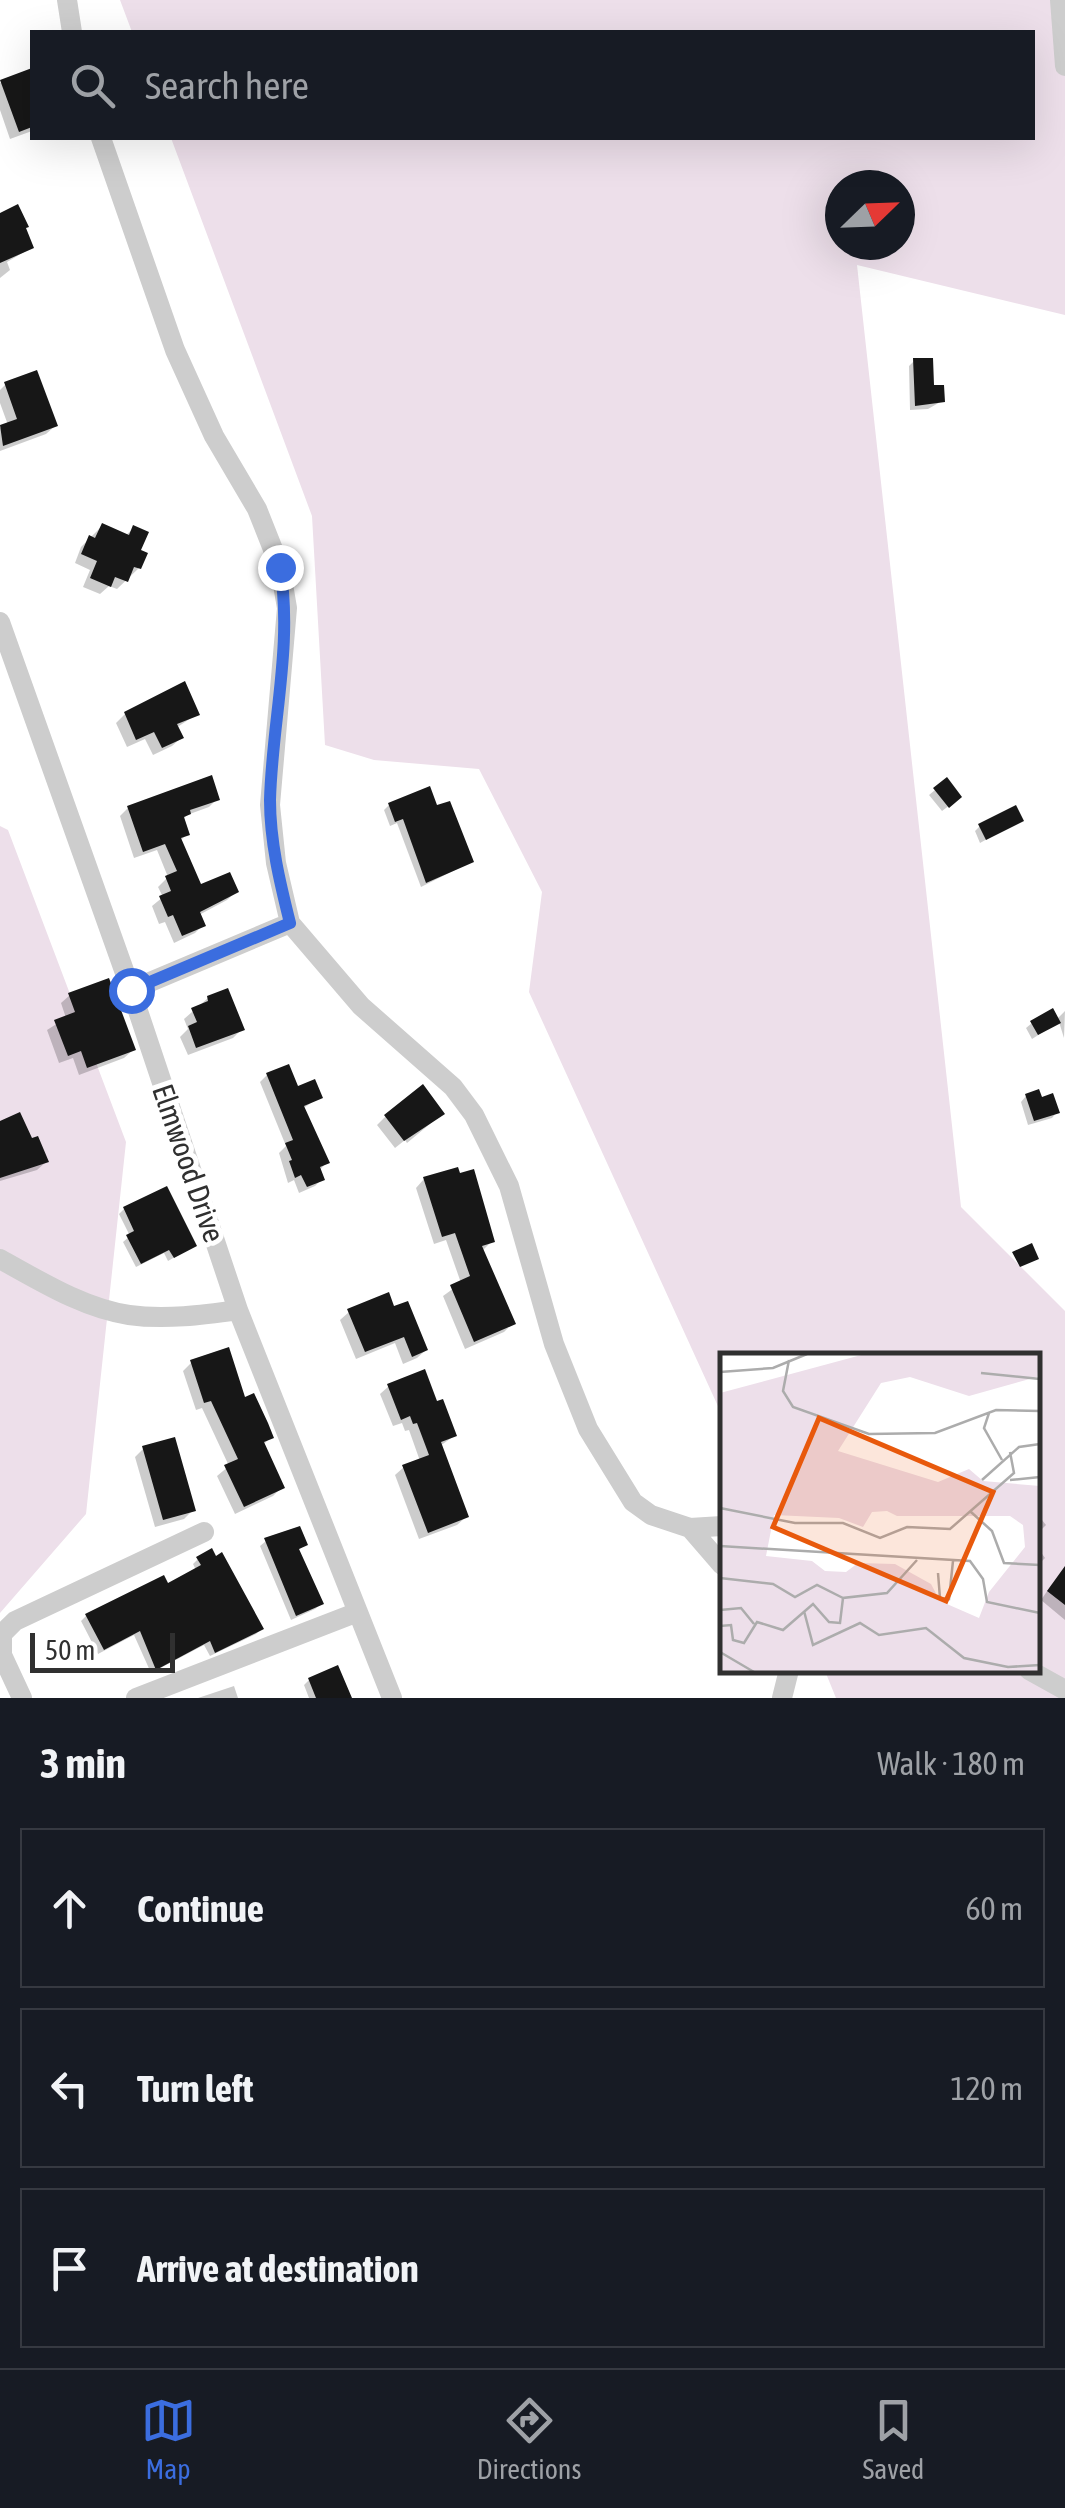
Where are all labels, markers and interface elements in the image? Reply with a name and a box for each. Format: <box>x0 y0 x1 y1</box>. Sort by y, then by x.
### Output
search box <box>30 30 1035 140</box>
icon: search <box>65 58 120 113</box>
text: Search here <box>145 64 309 107</box>
north arrow <box>825 170 915 260</box>
route end <box>258 545 304 591</box>
route start <box>109 968 155 1014</box>
street label: Elmwood Drive <box>146 1080 232 1246</box>
inset map <box>720 1353 1040 1673</box>
scale bar <box>30 1628 175 1672</box>
text: 50 m <box>45 1634 95 1666</box>
text: 3 min <box>40 1739 126 1787</box>
text: Walk · 180 m <box>877 1745 1025 1782</box>
icon: ahead <box>42 1881 97 1936</box>
text: Continue <box>137 1887 264 1930</box>
text: 60 m <box>965 1890 1023 1927</box>
icon: left <box>42 2061 97 2116</box>
text: Turn left <box>137 2067 253 2110</box>
text: 120 m <box>950 2070 1023 2107</box>
icon: arrive <box>42 2241 97 2296</box>
text: Arrive at destination <box>137 2247 419 2290</box>
tab: Map <box>141 2393 196 2485</box>
tab: Directions <box>477 2393 581 2485</box>
tab: Saved <box>863 2393 924 2485</box>

